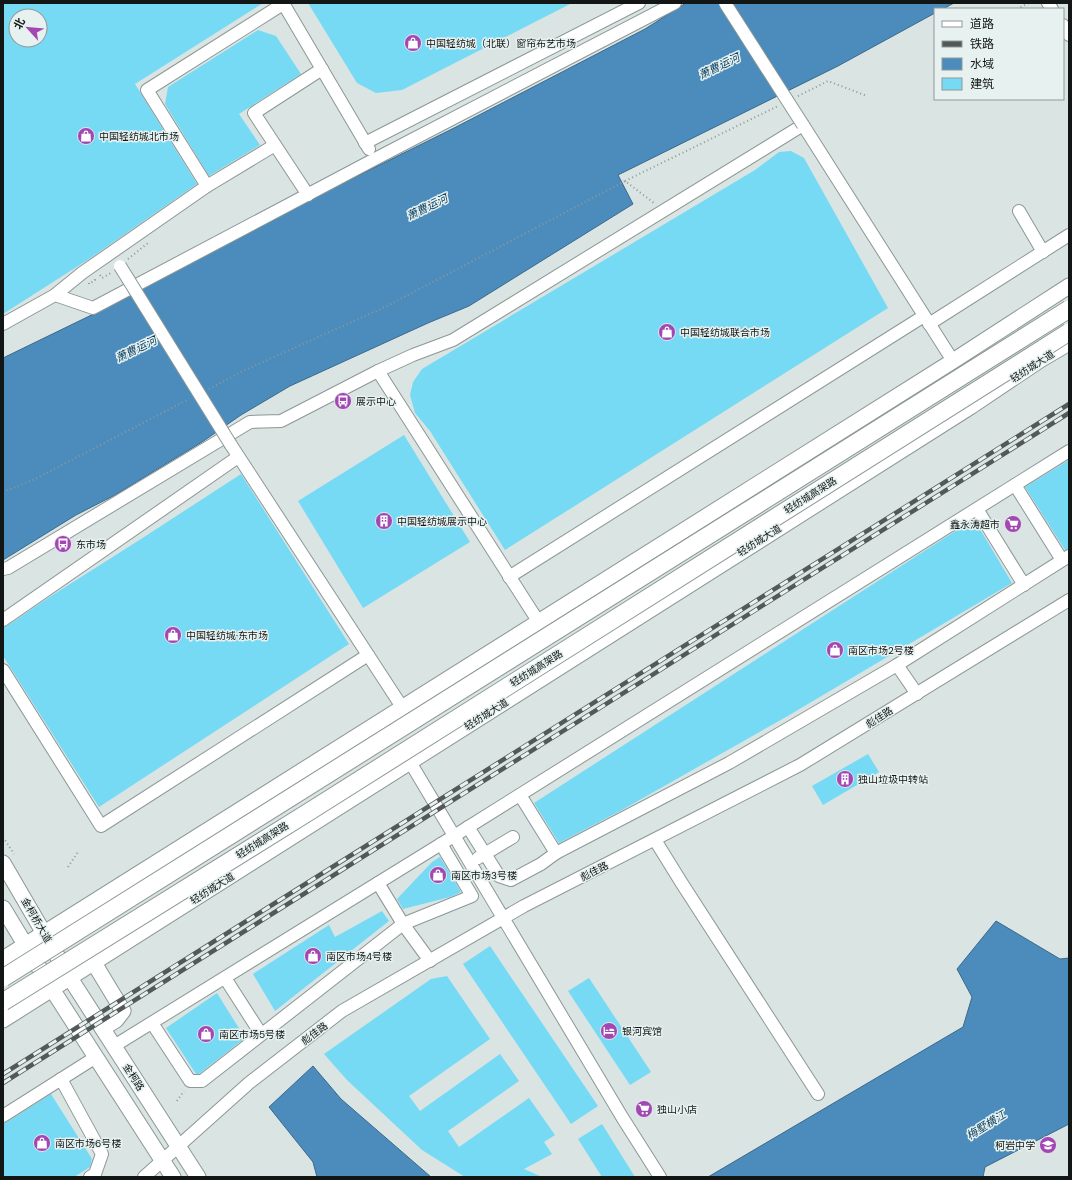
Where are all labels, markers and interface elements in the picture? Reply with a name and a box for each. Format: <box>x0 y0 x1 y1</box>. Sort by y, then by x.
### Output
north arrow <box>8 8 48 48</box>
legend <box>934 8 1064 100</box>
text: 北 <box>10 15 28 32</box>
text: 道路 <box>970 16 994 32</box>
shop icon: 中国轻纺城（北联）窗帘布艺市场 <box>403 33 423 53</box>
text: 铁路 <box>970 36 994 52</box>
place label: 中国轻纺城（北联）窗帘布艺市场 <box>426 37 576 50</box>
water label: 萧曹运河 <box>696 49 744 82</box>
text: 水域 <box>970 56 994 72</box>
text: 建筑 <box>970 76 994 92</box>
shop icon: 中国轻纺城北市场 <box>76 126 96 146</box>
place label: 中国轻纺城北市场 <box>99 130 179 143</box>
water label: 萧曹运河 <box>404 190 452 223</box>
shop icon: 中国轻纺城联合市场 <box>657 322 677 342</box>
place label: 中国轻纺城联合市场 <box>680 326 770 339</box>
water label: 萧曹运河 <box>113 332 161 365</box>
street label: 轻纺城大道 <box>1008 347 1057 385</box>
bus stop icon: 展示中心 <box>333 391 353 411</box>
place label: 展示中心 <box>356 395 396 408</box>
street label: 轻纺城高架路 <box>781 474 839 517</box>
building icon: 中国轻纺城展示中心 <box>374 511 394 531</box>
supermarket icon: 鑫永涛超市 <box>1003 514 1023 534</box>
place label: 中国轻纺城展示中心 <box>397 515 487 528</box>
place label: 鑫永涛超市 <box>950 518 1000 531</box>
street label: 轻纺城大道 <box>735 522 784 559</box>
bus stop icon: 东市场 <box>53 534 73 554</box>
place label: 东市场 <box>76 538 106 551</box>
shop icon: 中国轻纺城·东市场 <box>163 625 183 645</box>
place label: 中国轻纺城·东市场 <box>186 629 268 642</box>
shop icon: 南区市场2号楼 <box>825 640 845 660</box>
place label: 南区市场2号楼 <box>848 644 914 657</box>
street label: 轻纺城高架路 <box>507 647 565 690</box>
street label: 轻纺城大道 <box>462 696 511 733</box>
street label: 彪佳路 <box>863 704 895 731</box>
building icon: 独山垃圾中转站 <box>835 769 855 789</box>
place label: 独山垃圾中转站 <box>858 773 928 786</box>
street label: 轻纺城高架路 <box>233 819 291 862</box>
street label: 彪佳路 <box>578 859 611 884</box>
shop icon: 南区市场3号楼 <box>428 865 448 885</box>
place label: 南区市场3号楼 <box>451 869 517 882</box>
street label: 轻纺城大道 <box>188 870 237 907</box>
street label: 金柯桥大道 <box>18 895 55 945</box>
shop icon: 南区市场4号楼 <box>303 946 323 966</box>
place label: 南区市场4号楼 <box>326 950 392 963</box>
street label: 彪佳路 <box>298 1019 330 1048</box>
hotel icon: 银河宾馆 <box>599 1021 619 1041</box>
shop icon: 南区市场5号楼 <box>196 1024 216 1044</box>
place label: 银河宾馆 <box>622 1025 662 1038</box>
place label: 南区市场5号楼 <box>219 1028 285 1041</box>
street label: 金柯路 <box>120 1061 147 1093</box>
supermarket icon: 独山小店 <box>634 1099 654 1119</box>
place label: 独山小店 <box>657 1103 697 1116</box>
water label: 梅墅横江 <box>964 1107 1009 1143</box>
shop icon: 南区市场6号楼 <box>32 1133 52 1153</box>
school or university icon: 柯岩中学 <box>1038 1135 1058 1155</box>
place label: 南区市场6号楼 <box>55 1137 121 1150</box>
place label: 柯岩中学 <box>995 1139 1035 1152</box>

